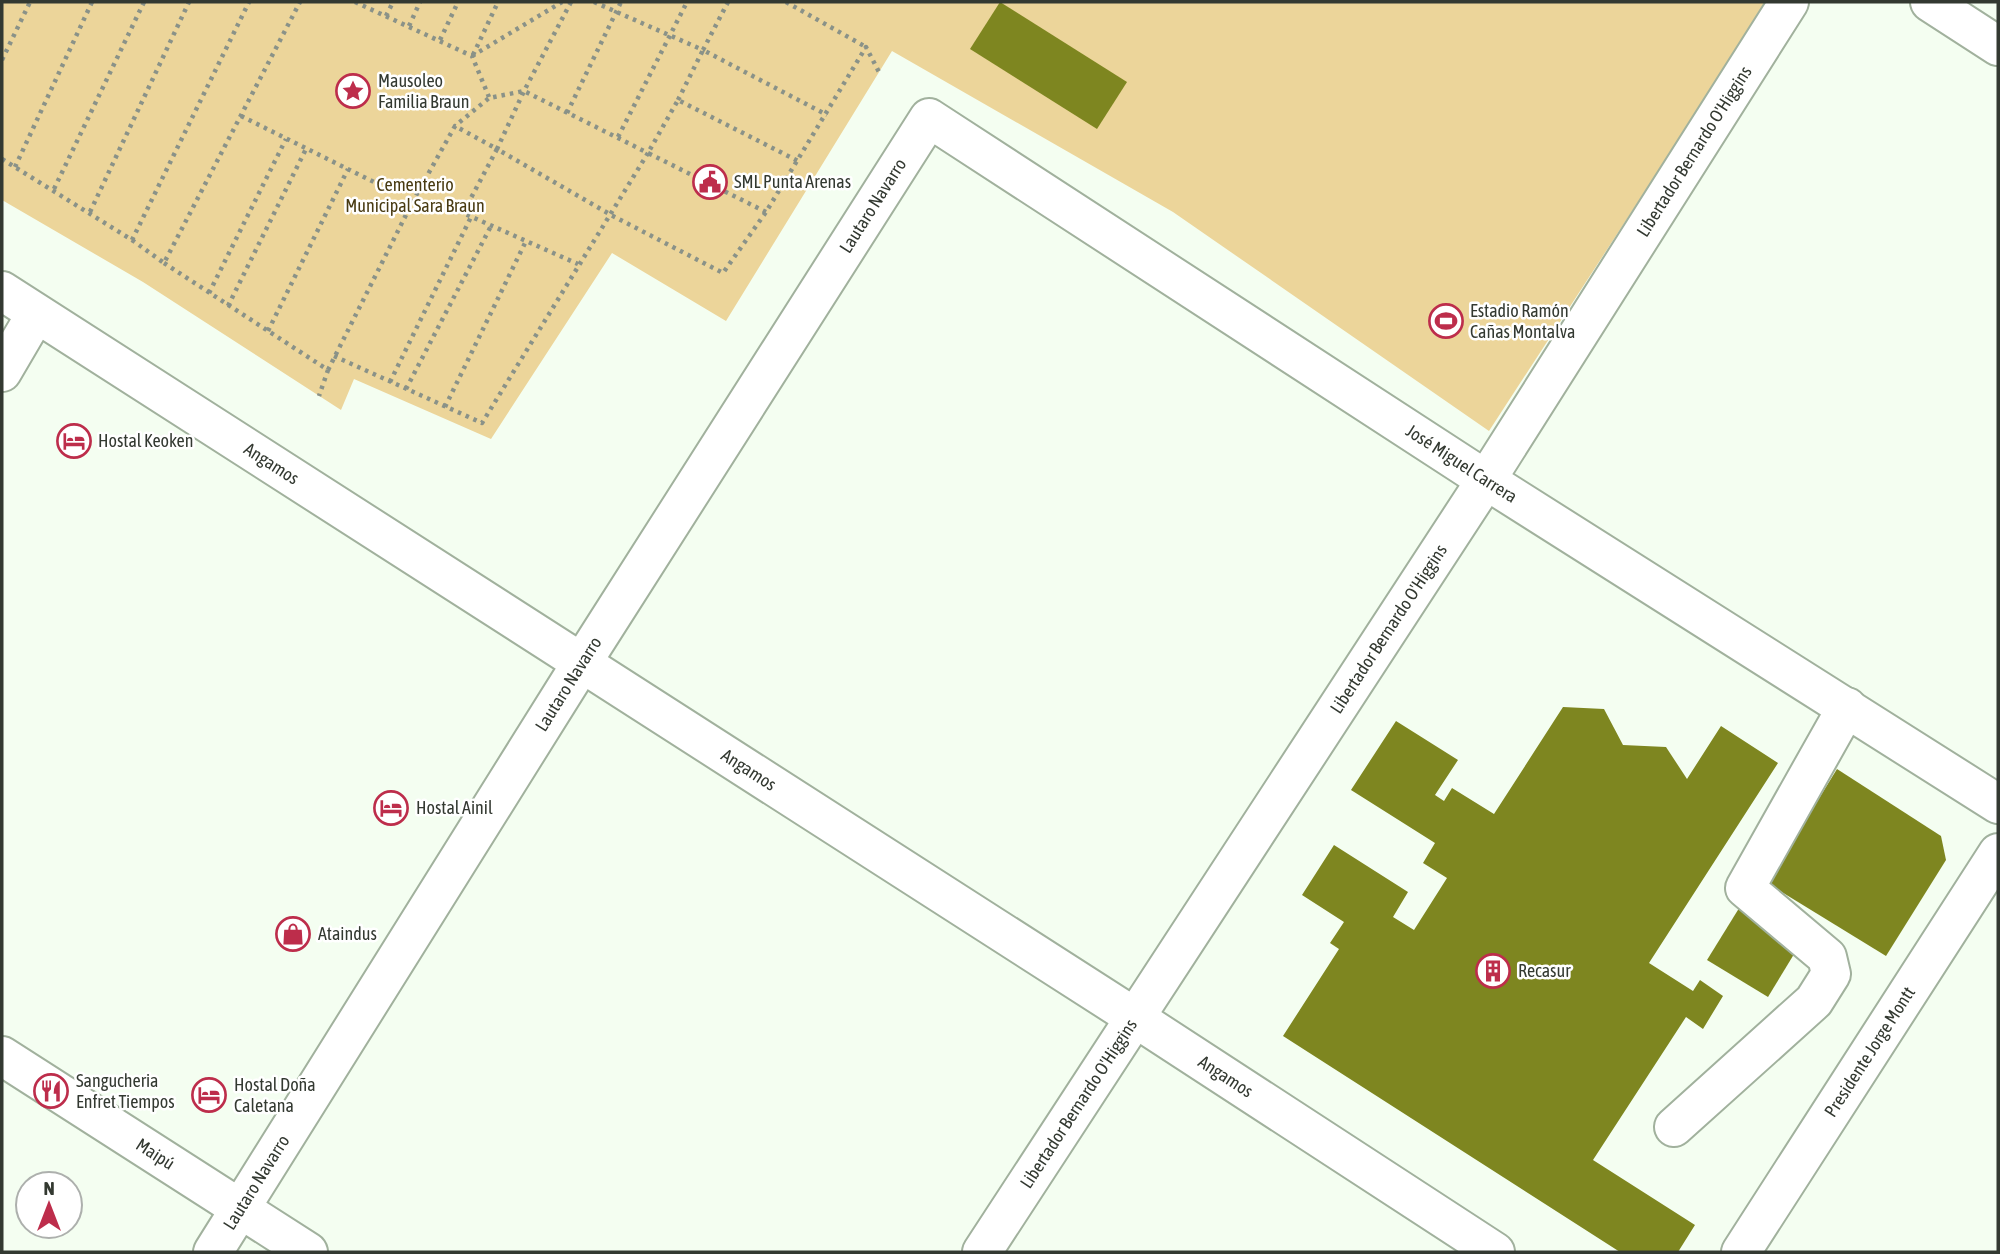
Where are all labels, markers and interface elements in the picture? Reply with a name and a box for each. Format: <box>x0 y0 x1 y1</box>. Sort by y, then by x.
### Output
street label: Libertador Bernardo O'Higgins <box>1632 62 1756 240</box>
place label: Mausoleo Familia Braun <box>378 70 469 112</box>
place icon: Mausoleo Familia Braun <box>334 72 372 110</box>
street label: Lautaro Navarro <box>835 155 910 257</box>
public building icon: SML Punta Arenas <box>691 163 729 201</box>
place label: SML Punta Arenas <box>734 171 851 192</box>
park label: Cementerio Municipal Sara Braun <box>345 174 485 216</box>
place label: Estadio Ramón Cañas Montalva <box>1470 300 1575 342</box>
sports icon: Estadio Ramón Cañas Montalva <box>1427 302 1465 340</box>
street label: José Miguel Carrera <box>1402 420 1521 507</box>
hotel icon: Hostal Keoken <box>55 422 93 460</box>
place label: Hostal Keoken <box>98 430 194 451</box>
street label: Angamos <box>240 438 303 489</box>
street label: Libertador Bernardo O'Higgins <box>1325 540 1451 717</box>
street label: Lautaro Navarro <box>531 633 606 735</box>
street label: Angamos <box>718 744 780 795</box>
hotel icon: Hostal Ainil <box>372 789 410 827</box>
place label: Hostal Ainil <box>416 797 493 818</box>
shop icon: Ataindus <box>274 915 312 953</box>
place label: Ataindus <box>318 923 377 944</box>
building icon: Recasur <box>1474 952 1512 990</box>
place label: Recasur <box>1518 960 1571 981</box>
street label: Presidente Jorge Montt <box>1820 983 1919 1121</box>
street label: Libertador Bernardo O'Higgins <box>1015 1015 1141 1192</box>
street label: Angamos <box>1194 1051 1257 1102</box>
place label: Sangucheria Enfret Tiempos <box>76 1070 175 1112</box>
restaurant icon: Sangucheria Enfret Tiempos <box>32 1072 70 1110</box>
place label: Hostal Doña Caletana <box>234 1074 316 1116</box>
hotel icon: Hostal Doña Caletana <box>190 1076 228 1114</box>
street label: Lautaro Navarro <box>219 1131 294 1233</box>
street label: Maipú <box>132 1134 179 1174</box>
north arrow <box>14 1170 84 1240</box>
text: N <box>43 1177 55 1199</box>

